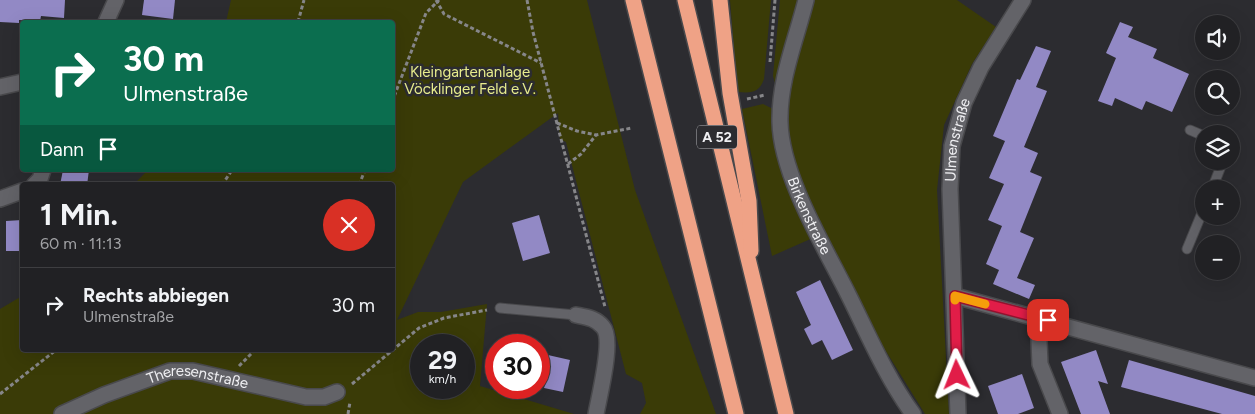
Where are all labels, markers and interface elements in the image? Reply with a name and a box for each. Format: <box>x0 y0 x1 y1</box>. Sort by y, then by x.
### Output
map controls <box>1195 15 1240 280</box>
button: sound <box>1195 15 1240 60</box>
text: 30 m <box>123 38 204 80</box>
icon: right <box>40 40 105 105</box>
park label: Kleingartenanlage Vöcklinger Feld e.V. <box>404 63 536 98</box>
button: search <box>1195 70 1240 115</box>
text: Ulmenstraße <box>123 80 248 107</box>
street label: Ulmenstraße <box>941 95 974 182</box>
road number: A 52 <box>697 125 737 148</box>
button: layers <box>1195 125 1240 170</box>
icon: arrive <box>94 135 122 163</box>
text: Dann <box>40 138 84 161</box>
street label: Birkenstraße <box>784 174 835 258</box>
button: + <box>1195 180 1240 225</box>
text: 1 Min. <box>40 196 118 233</box>
button: close <box>323 199 375 251</box>
text: 60 m · 11:13 <box>40 234 121 253</box>
button: − <box>1195 235 1240 280</box>
text: Rechts abbiegen <box>83 284 229 307</box>
icon: right <box>40 291 68 319</box>
text: 30 m <box>332 294 375 317</box>
pin <box>1027 299 1069 341</box>
icon: arrive <box>1034 306 1062 334</box>
text: Ulmenstraße <box>83 307 174 326</box>
speed limit sign: 30 <box>485 334 550 399</box>
text: 29 <box>428 345 457 375</box>
position arrow <box>930 348 982 400</box>
street label: Theresenstraße <box>144 362 250 392</box>
text: km/h <box>429 372 456 386</box>

